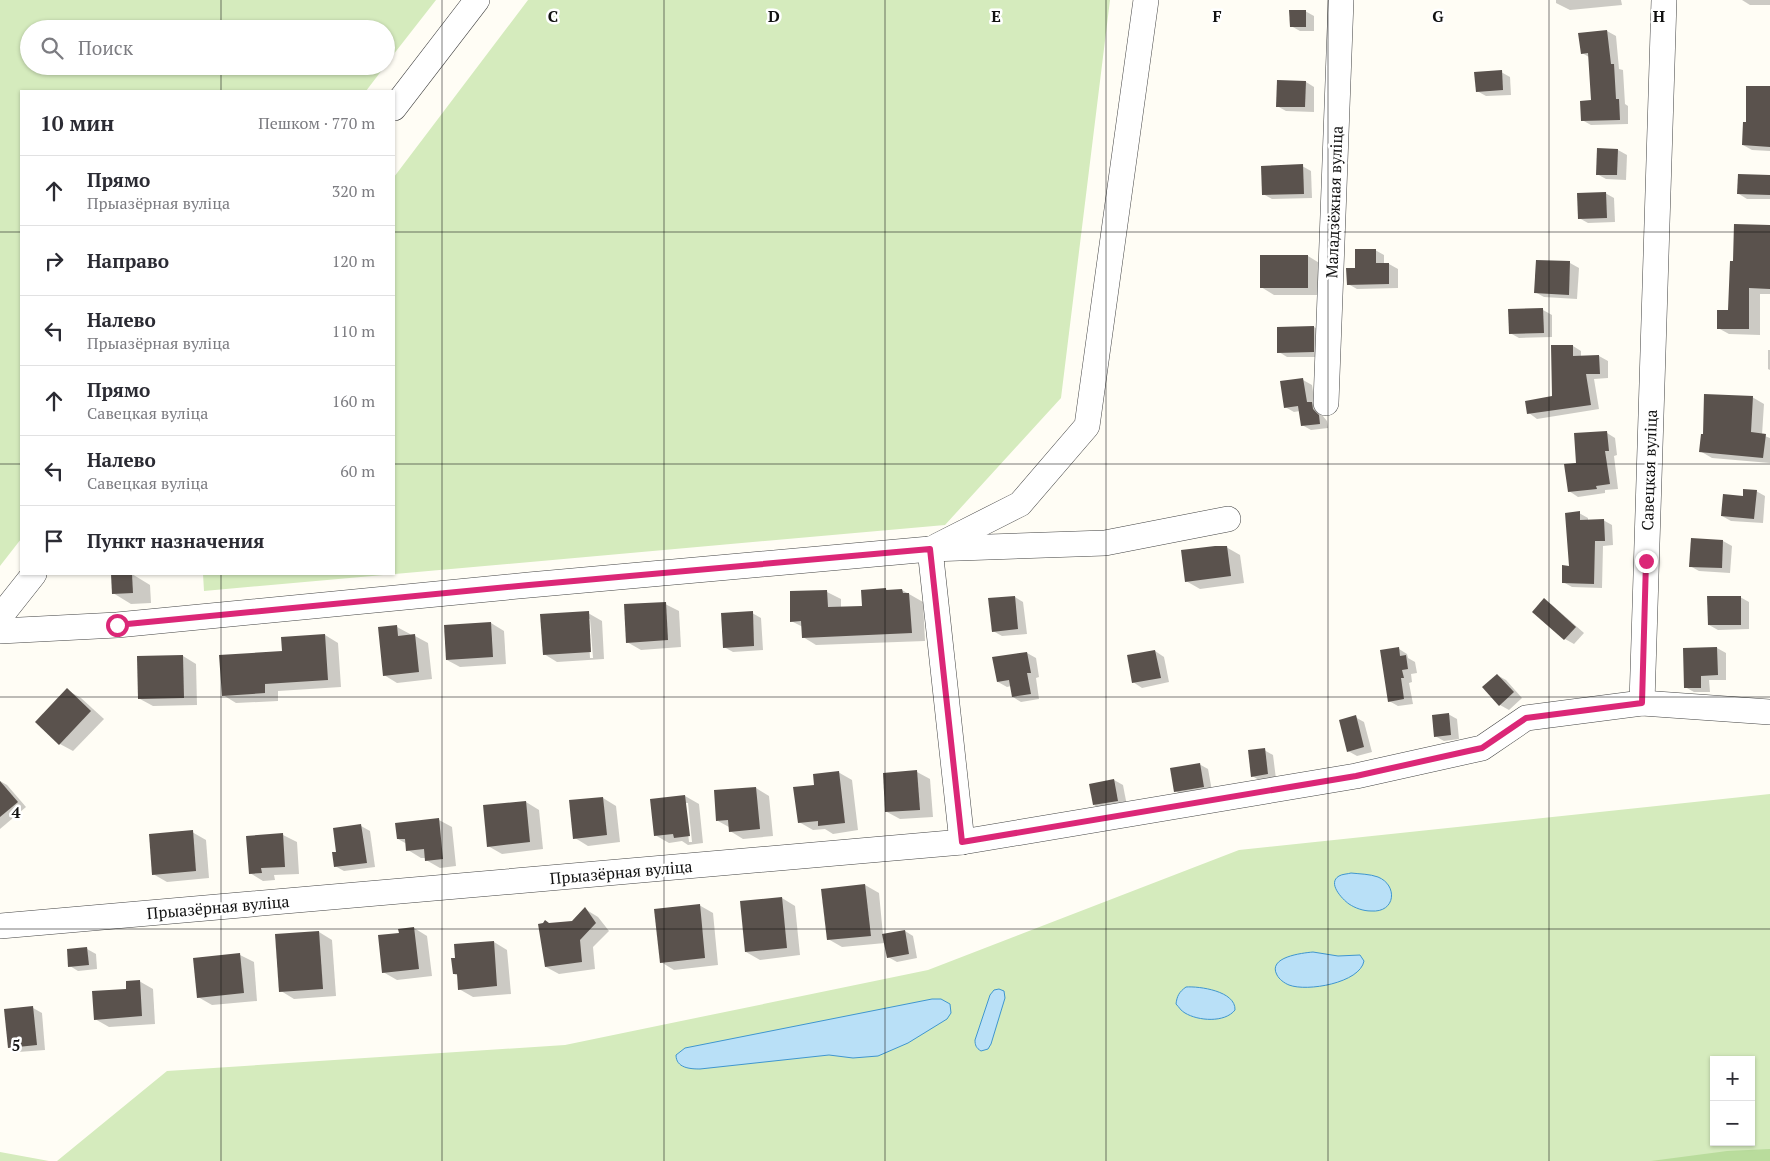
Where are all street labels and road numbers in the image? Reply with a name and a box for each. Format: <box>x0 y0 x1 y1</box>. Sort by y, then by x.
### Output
street label: Маладзёжная вуліца <box>1320 125 1348 279</box>
street label: Савецкая вуліца <box>1636 409 1662 531</box>
street label: Прыазёрная вуліца <box>549 855 693 889</box>
street label: Прыазёрная вуліца <box>146 890 290 924</box>

